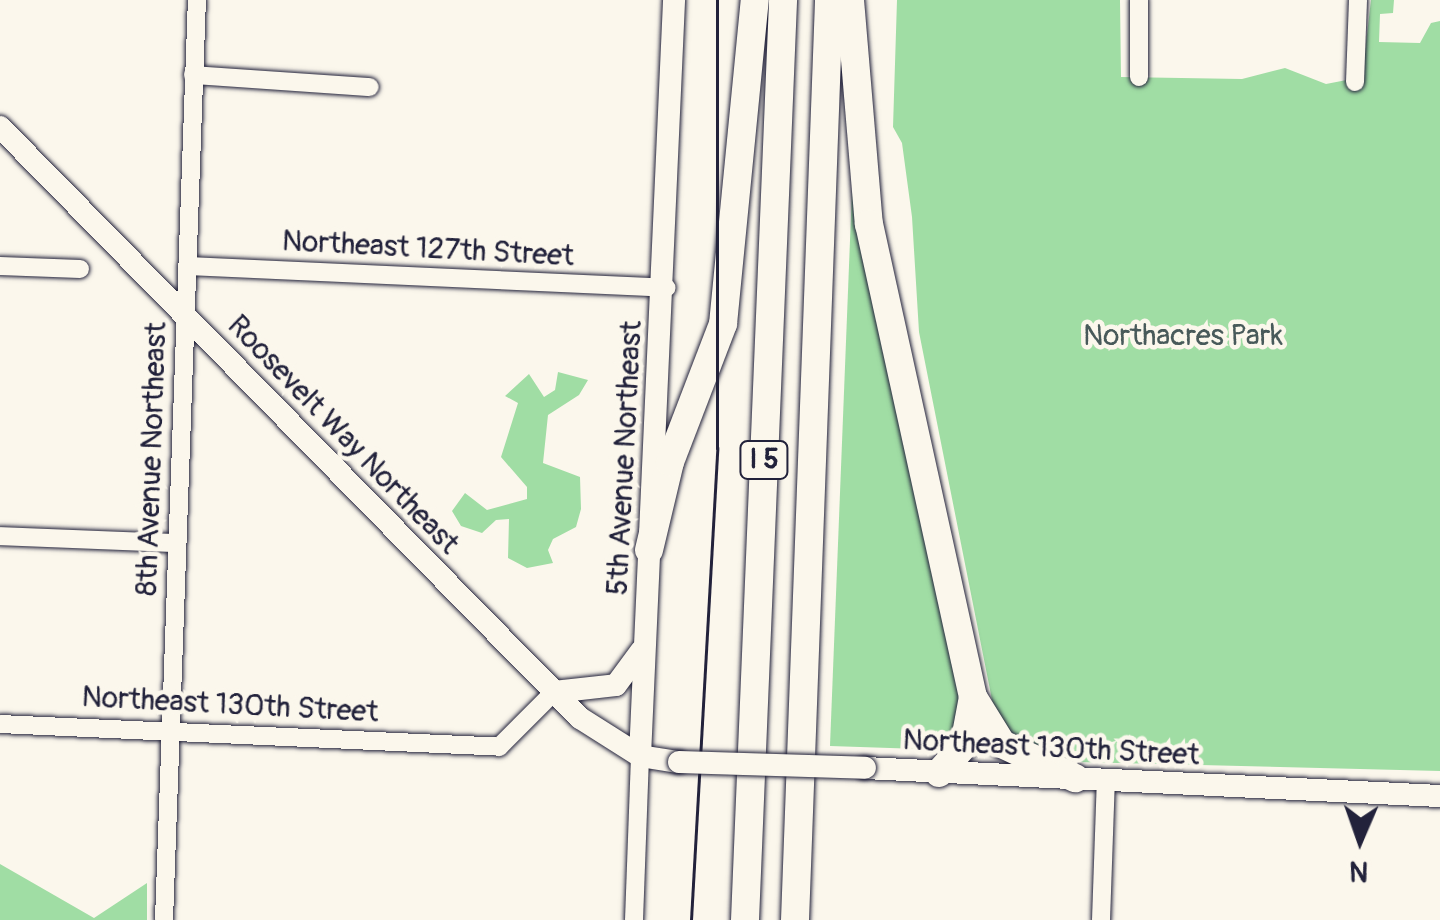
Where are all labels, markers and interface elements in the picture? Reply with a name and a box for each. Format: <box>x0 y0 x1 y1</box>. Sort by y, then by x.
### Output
street label: Northeast 127th Street <box>281 223 575 275</box>
street label: Roosevelt Way Northeast <box>220 308 466 562</box>
park label: Northacres Park <box>1083 318 1283 354</box>
street label: 5th Avenue Northeast <box>600 320 650 596</box>
street label: 8th Avenue Northeast <box>129 321 175 597</box>
road number: I 5 <box>739 437 789 483</box>
street label: Northeast 130th Street <box>81 679 379 731</box>
street label: Northeast 130th Street <box>902 722 1200 774</box>
north arrow <box>1310 790 1410 890</box>
text: N <box>1349 853 1369 888</box>

